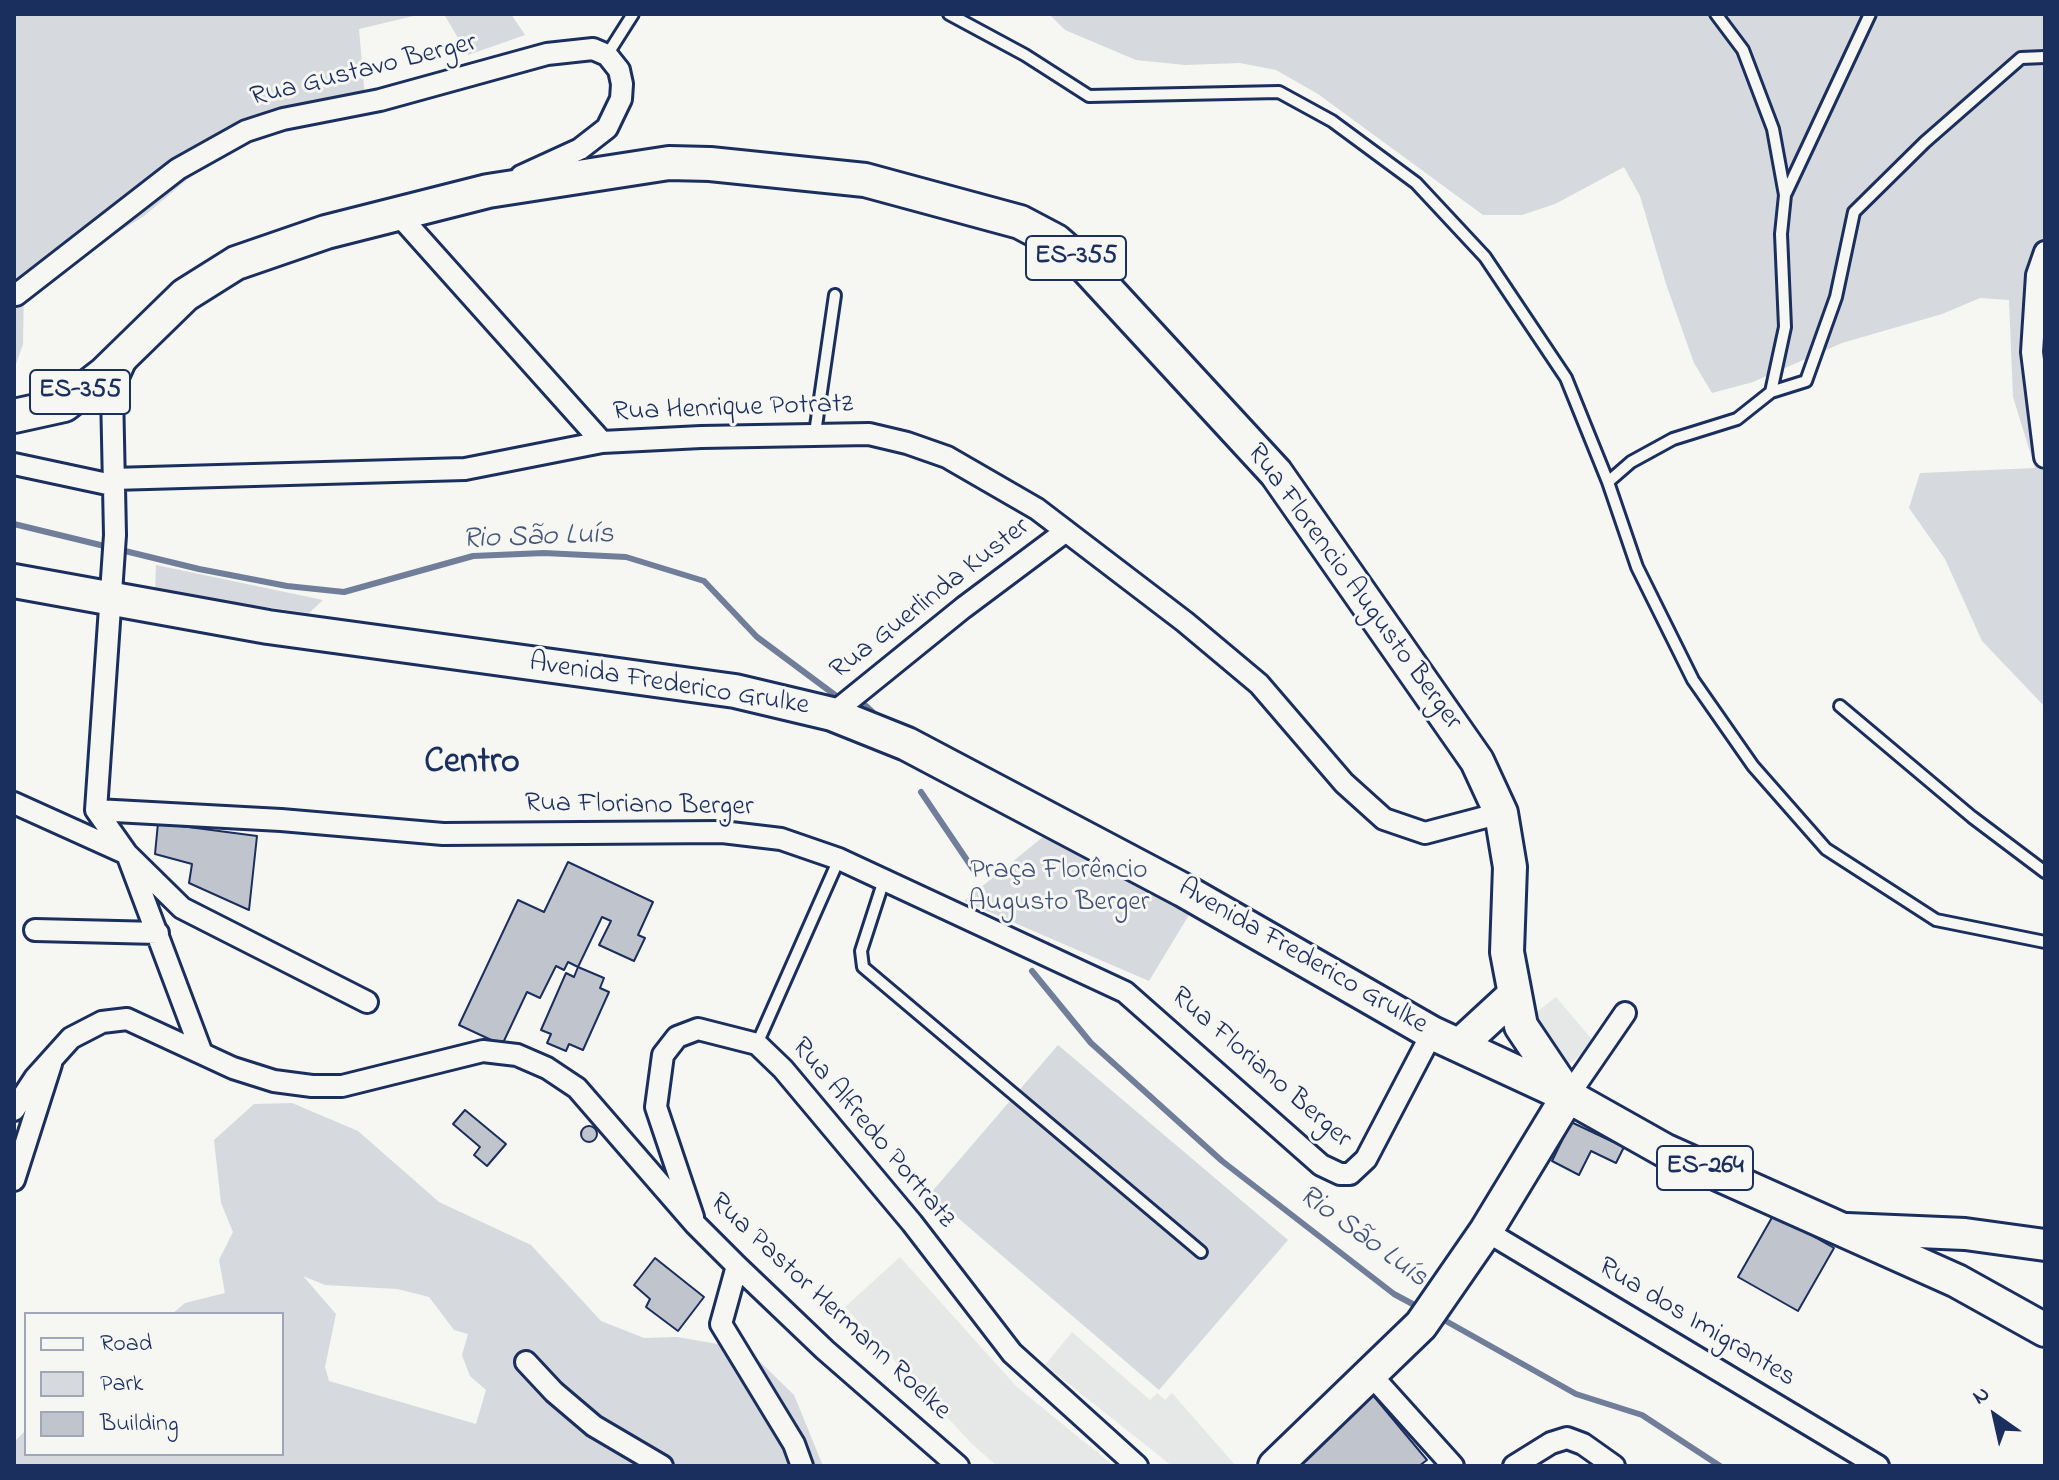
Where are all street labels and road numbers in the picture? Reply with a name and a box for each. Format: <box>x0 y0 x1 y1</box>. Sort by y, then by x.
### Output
street label: Rua Gustavo Berger <box>247 28 481 116</box>
road number: ES-355 <box>1026 236 1126 280</box>
road number: ES-355 <box>30 370 130 414</box>
street label: Rua Henrique Potratz <box>612 389 854 431</box>
street label: Rua Florencio Augusto Berger <box>1238 438 1468 738</box>
street label: Rua Guerlinda Kuster <box>825 512 1037 688</box>
street label: Avenida Frederico Grulke <box>527 647 811 725</box>
street label: Rua Floriano Berger <box>524 788 754 826</box>
street label: Avenida Frederico Grulke <box>1171 873 1433 1043</box>
street label: Rua Floriano Berger <box>1163 981 1357 1157</box>
street label: Rua Alfredo Portratz <box>783 1032 961 1236</box>
road number: ES-264 <box>1657 1146 1753 1190</box>
street label: Rua Pastor Hermann Roelke <box>701 1187 957 1429</box>
street label: Rua dos Imigrantes <box>1591 1252 1801 1396</box>

